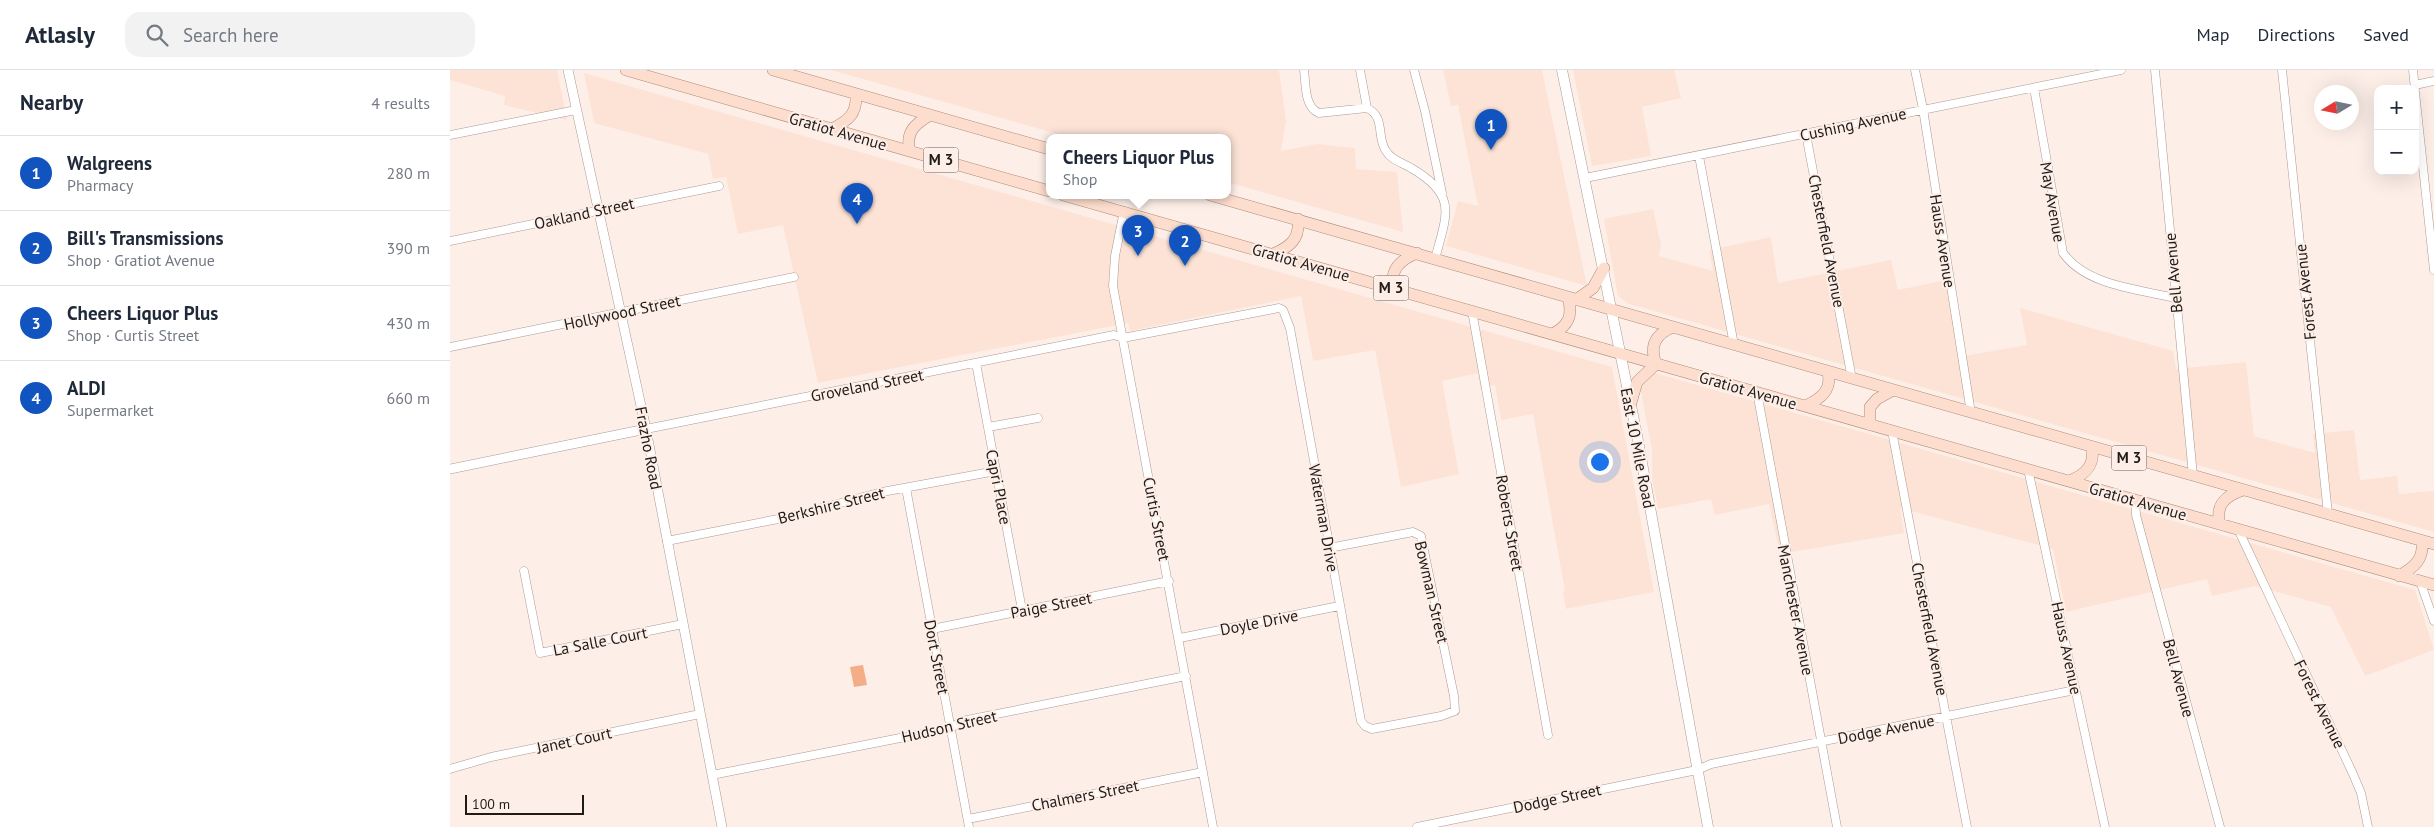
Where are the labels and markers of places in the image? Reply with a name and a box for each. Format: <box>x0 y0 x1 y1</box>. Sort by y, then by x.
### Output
pin: 1 <box>1475 109 1507 150</box>
pin: 4 <box>841 183 873 224</box>
pin: 3 <box>1122 215 1154 256</box>
pin: 2 <box>1169 225 1201 266</box>

